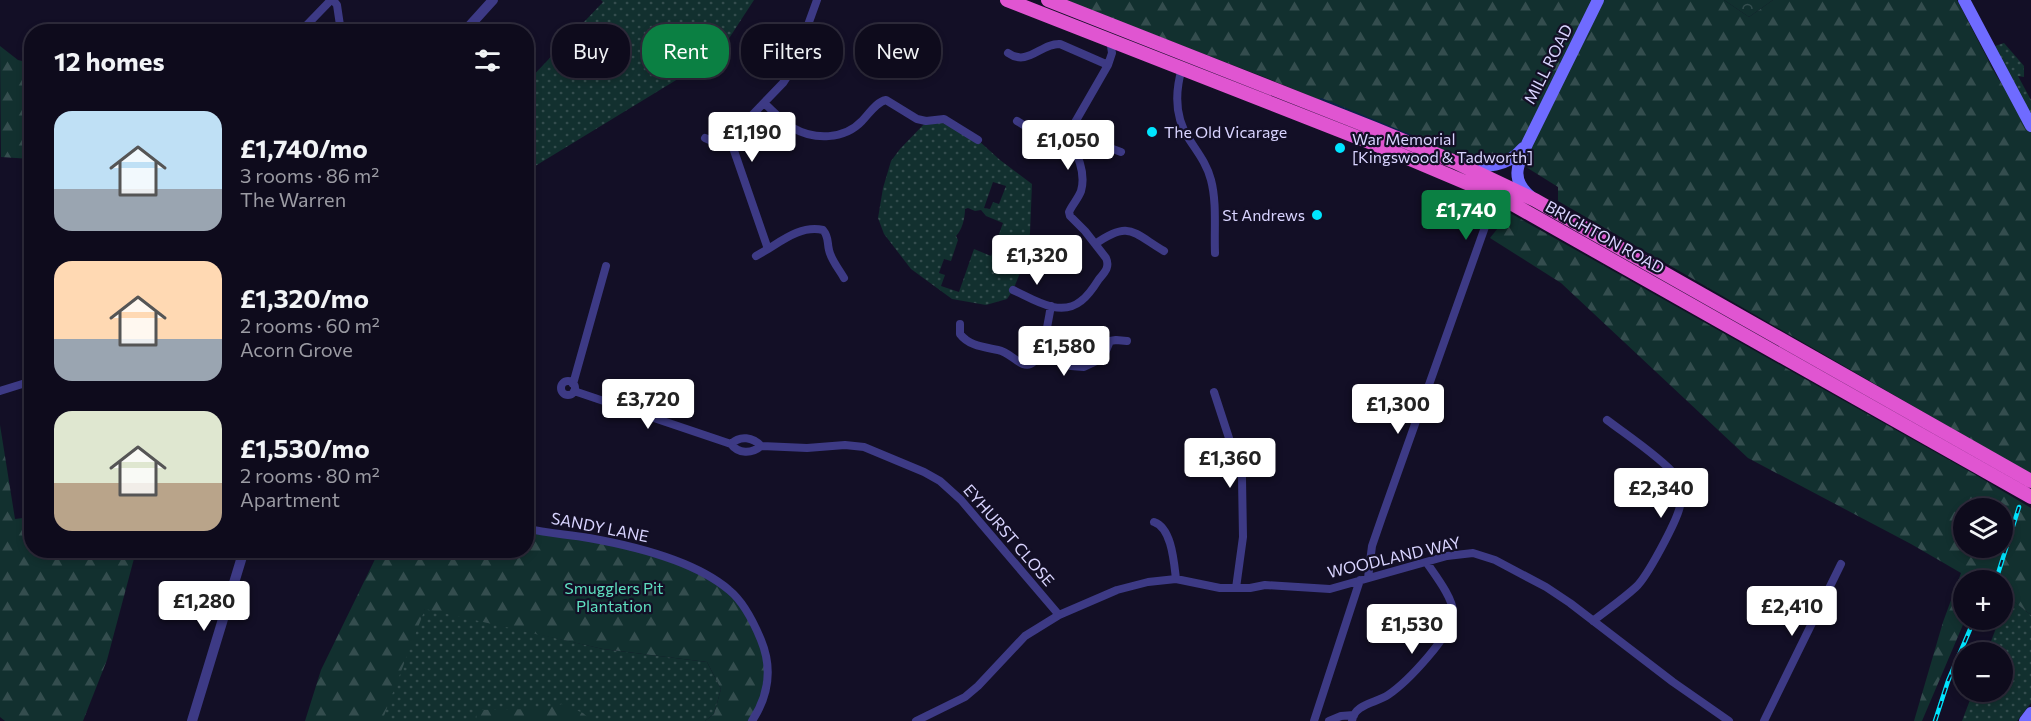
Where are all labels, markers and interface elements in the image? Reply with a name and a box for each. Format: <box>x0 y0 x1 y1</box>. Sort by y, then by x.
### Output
street label: MILL ROAD <box>1519 21 1576 107</box>
chip: Buy <box>552 24 630 78</box>
chip: Rent <box>642 24 729 78</box>
chip: Filters <box>741 24 843 78</box>
chip: New <box>855 24 941 78</box>
icon: filters <box>471 44 504 77</box>
text: 12 homes <box>54 45 165 76</box>
pin: £1,190 <box>703 112 801 163</box>
text: £1,190 <box>723 119 781 143</box>
pin: £1,050 <box>1019 120 1117 171</box>
place label: The Old Vicarage <box>1164 122 1287 141</box>
marker: The Old Vicarage <box>1145 125 1159 139</box>
text: £1,050 <box>1036 127 1100 151</box>
place label: War Memorial [Kingswood & Tadworth] <box>1352 129 1533 166</box>
text: £1,740/mo <box>240 132 368 163</box>
icon: home <box>102 135 174 207</box>
marker: War Memorial [Kingswood & Tadworth] <box>1333 141 1347 155</box>
text: 3 rooms · 86 m² <box>240 163 379 187</box>
text: The Warren <box>240 187 346 211</box>
pin: £1,740 <box>1417 190 1515 241</box>
street label: BRIGHTON ROAD <box>1542 196 1668 277</box>
text: £1,740 <box>1436 197 1496 221</box>
place label: St Andrews <box>1222 205 1305 224</box>
marker: St Andrews <box>1310 208 1324 222</box>
pin: £1,320 <box>988 235 1086 286</box>
text: £1,320 <box>1006 242 1068 266</box>
text: £1,320/mo <box>240 282 369 313</box>
icon: home <box>102 285 174 357</box>
text: 2 rooms · 60 m² <box>240 313 380 337</box>
pin: £1,580 <box>1015 326 1113 377</box>
text: £1,580 <box>1032 333 1096 357</box>
text: Acorn Grove <box>240 337 353 361</box>
pin: £3,720 <box>599 379 697 430</box>
pin: £1,300 <box>1349 384 1447 435</box>
text: £3,720 <box>616 386 680 410</box>
text: £1,300 <box>1366 391 1430 415</box>
text: £1,530/mo <box>240 432 370 463</box>
icon: home <box>102 435 174 507</box>
pin: £1,360 <box>1181 438 1279 489</box>
text: £1,360 <box>1198 445 1262 469</box>
text: 2 rooms · 80 m² <box>240 463 380 487</box>
pin: £2,340 <box>1612 468 1710 519</box>
text: £2,340 <box>1628 475 1694 499</box>
street label: EYHURST CLOSE <box>960 480 1059 589</box>
text: Apartment <box>240 487 340 511</box>
map controls <box>1953 498 2013 702</box>
button: layers <box>1953 498 2013 558</box>
street label: SANDY LANE <box>550 508 650 545</box>
street label: WOODLAND WAY <box>1325 532 1463 581</box>
button: + <box>1953 570 2013 630</box>
park label: Smugglers Pit Plantation <box>564 578 664 615</box>
pin: £1,280 <box>155 581 253 632</box>
pin: £2,410 <box>1743 586 1841 637</box>
text: £1,280 <box>173 588 235 612</box>
text: £2,410 <box>1761 593 1823 617</box>
pin: £1,530 <box>1363 604 1461 655</box>
text: £1,530 <box>1381 611 1443 635</box>
button: − <box>1953 642 2013 702</box>

